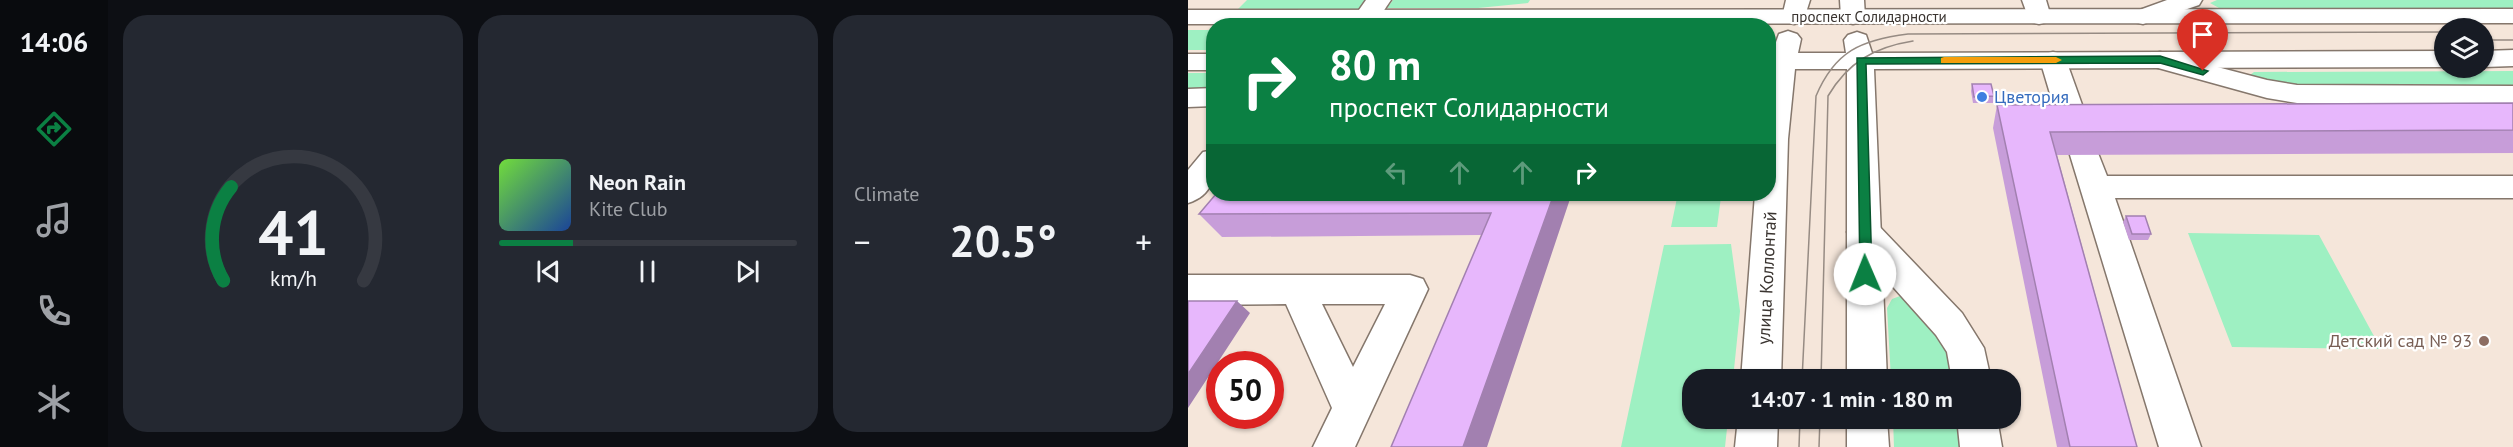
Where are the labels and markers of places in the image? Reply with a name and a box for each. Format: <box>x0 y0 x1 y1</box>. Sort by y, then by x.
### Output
pin <box>2177 9 2228 71</box>
place label: Цветория <box>1994 85 2069 108</box>
marker: Цветория <box>1975 90 1989 104</box>
place label: Детский сад № 93 <box>2329 329 2472 352</box>
marker: Детский сад № 93 <box>2477 334 2491 348</box>

